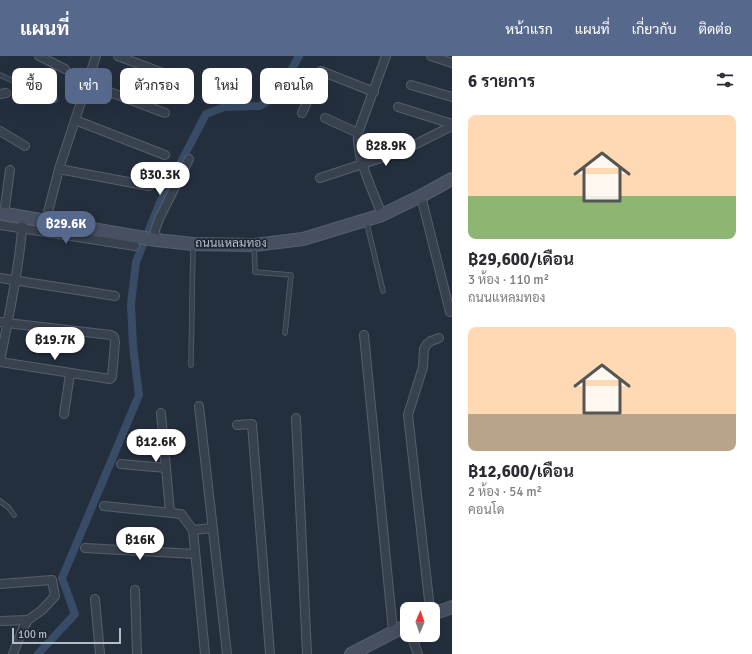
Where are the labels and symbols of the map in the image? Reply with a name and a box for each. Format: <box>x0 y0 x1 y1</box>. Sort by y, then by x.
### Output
pin: ฿28.9K <box>353 133 419 167</box>
pin: ฿30.3K <box>127 162 193 196</box>
pin: ฿29.6K <box>33 211 99 245</box>
street label: ถนนแหลมทอง <box>195 236 267 251</box>
pin: ฿19.7K <box>22 327 88 361</box>
pin: ฿12.6K <box>123 429 189 463</box>
pin: ฿16K <box>116 527 164 561</box>
north arrow <box>400 602 440 642</box>
scale bar <box>12 626 121 645</box>

